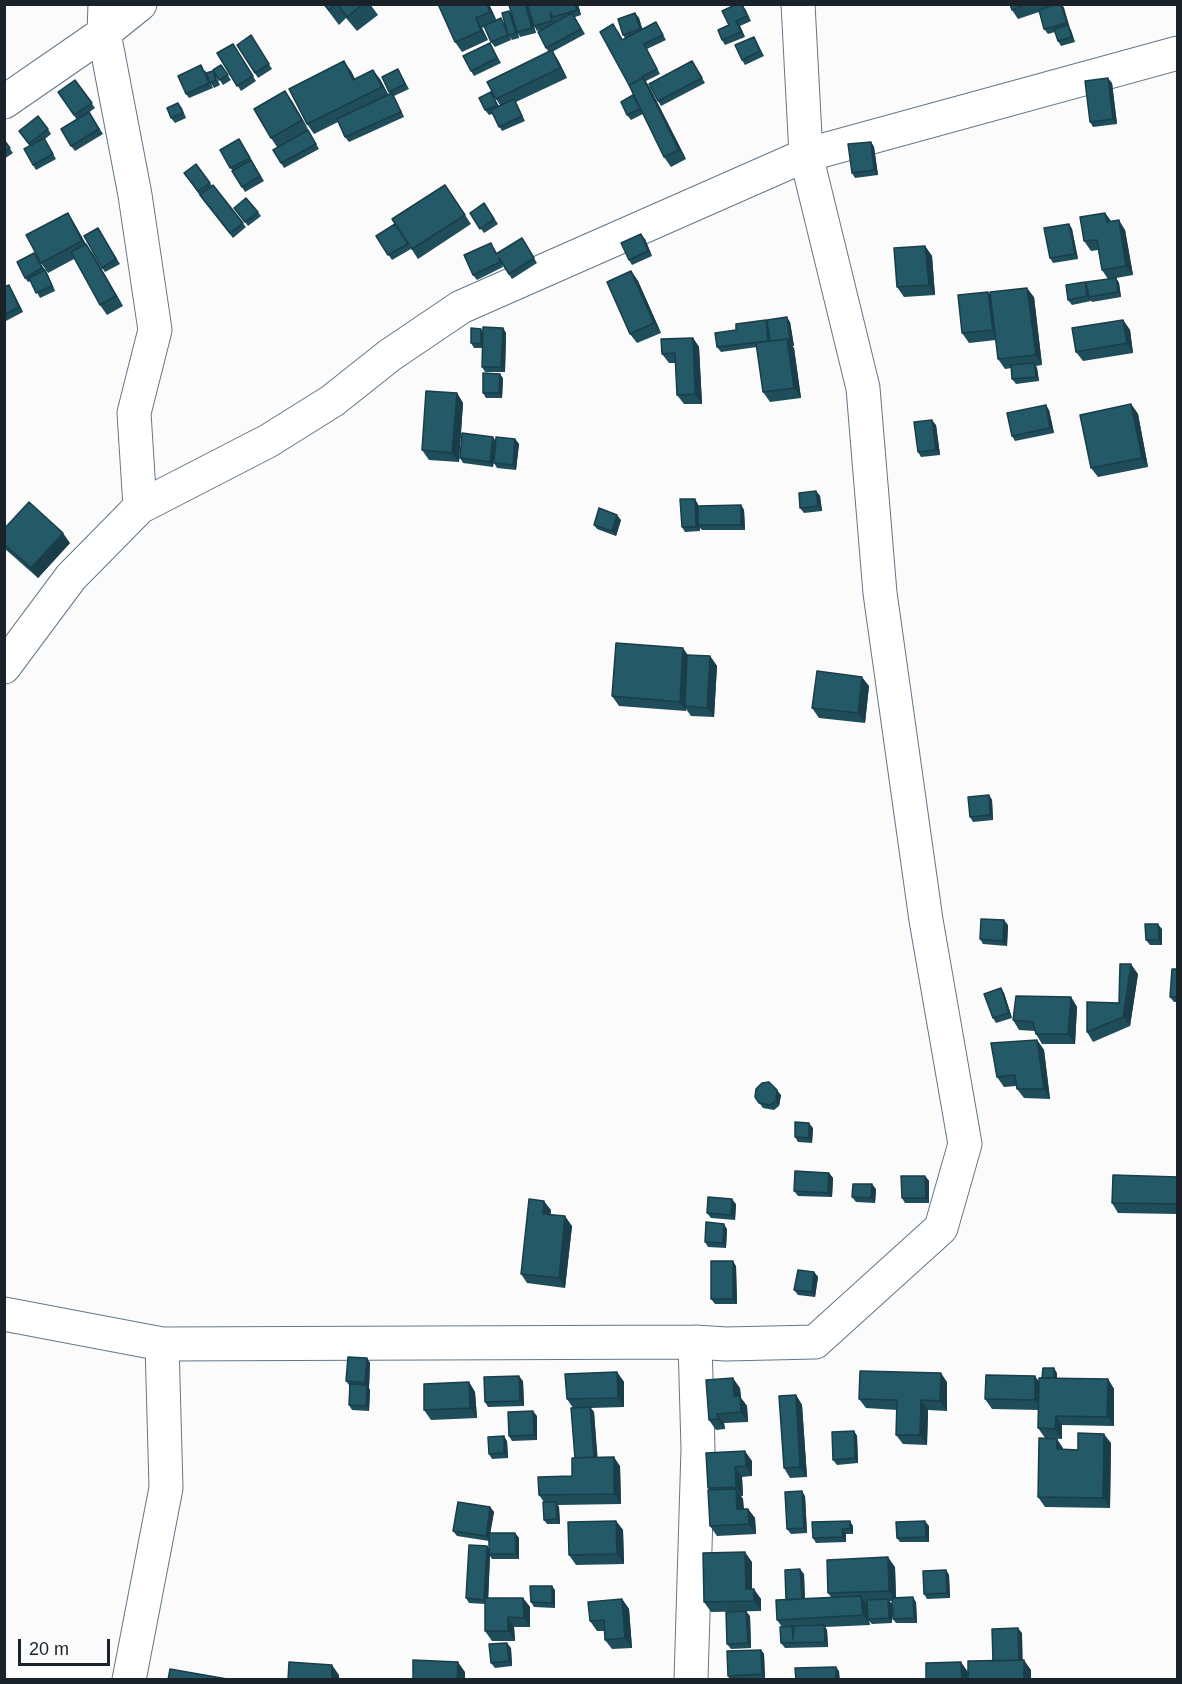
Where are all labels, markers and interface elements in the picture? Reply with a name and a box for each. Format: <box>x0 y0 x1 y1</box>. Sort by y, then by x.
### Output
scale bar <box>21 1627 112 1665</box>
text: 20 m <box>29 1639 69 1659</box>

